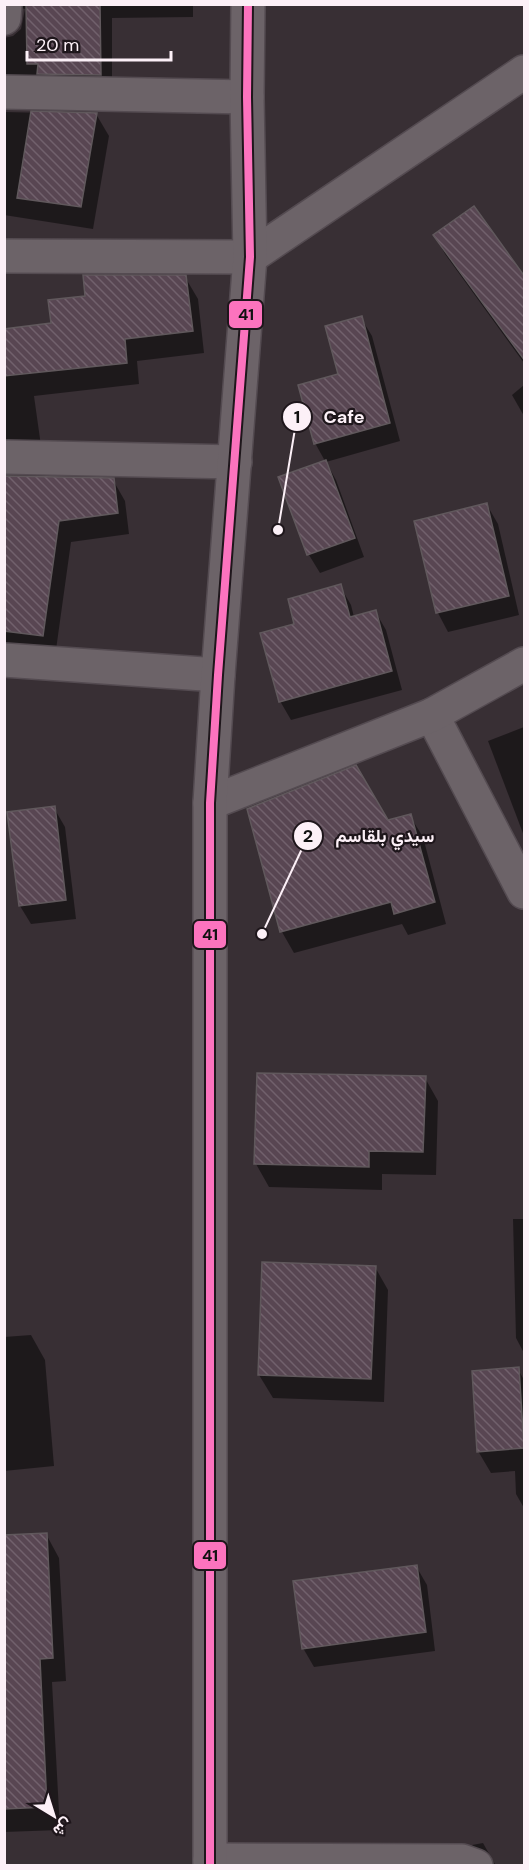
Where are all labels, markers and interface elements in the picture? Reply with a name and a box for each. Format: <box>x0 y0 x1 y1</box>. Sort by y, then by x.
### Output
scale bar <box>27 24 171 62</box>
text: 20 m <box>36 33 79 57</box>
line badge: 41 <box>228 300 263 329</box>
text: 41 <box>238 304 254 325</box>
callout: Cafe <box>282 399 377 435</box>
text: 1 <box>294 405 300 429</box>
text: Cafe <box>324 405 365 429</box>
callout: سيدي بلقاسم <box>293 818 446 854</box>
text: 2 <box>303 824 313 848</box>
text: سيدي بلقاسم <box>336 824 434 851</box>
line badge: 41 <box>193 920 227 949</box>
text: 41 <box>202 924 218 945</box>
line badge: 41 <box>193 1541 227 1570</box>
text: 41 <box>202 1545 218 1566</box>
north arrow <box>24 1786 84 1846</box>
text: ش <box>49 1813 77 1842</box>

